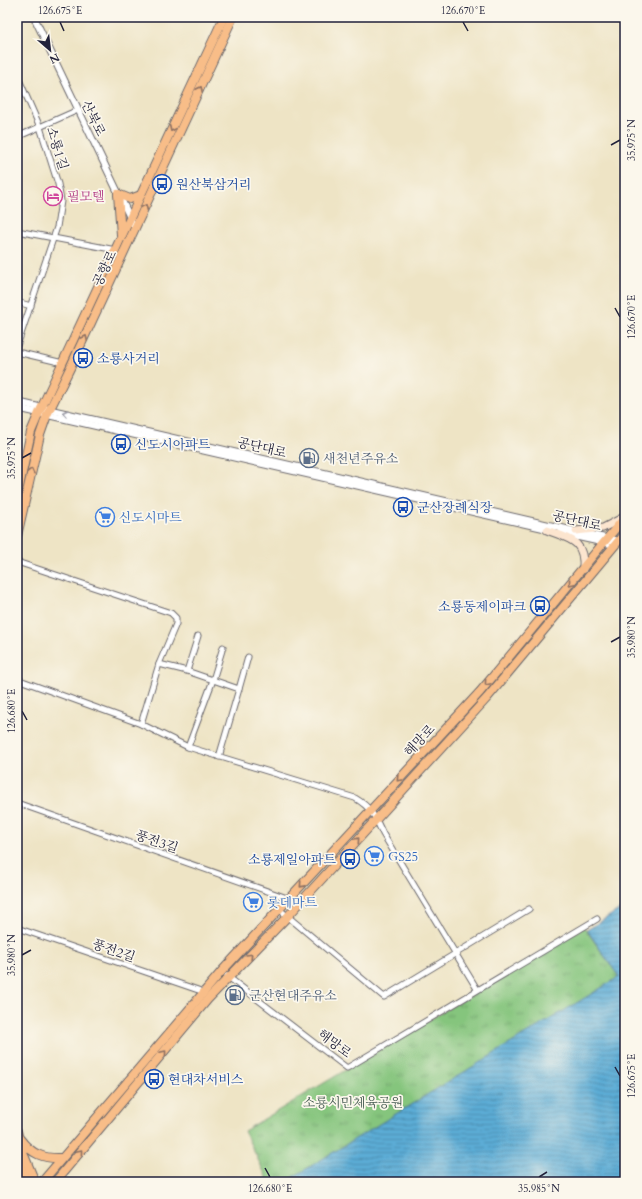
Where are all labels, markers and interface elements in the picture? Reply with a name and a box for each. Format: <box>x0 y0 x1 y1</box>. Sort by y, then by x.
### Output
text: 126.675°E <box>38 4 82 18</box>
text: 126.670°E <box>441 4 485 18</box>
north arrow <box>30 30 70 70</box>
text: N <box>46 50 62 67</box>
one-way arrow <box>195 86 203 93</box>
street label: 산북로 <box>77 98 110 140</box>
text: 35.975°N <box>625 119 639 161</box>
street label: 소룡1길 <box>42 124 72 172</box>
one-way arrow <box>169 124 177 132</box>
bus stop icon: 원산북삼거리 <box>151 173 173 195</box>
place label: 원산북삼거리 <box>176 176 251 194</box>
hotel icon: 필모텔 <box>42 185 64 207</box>
place label: 필모텔 <box>67 188 105 206</box>
one-way arrow <box>140 204 148 211</box>
street label: 공항로 <box>89 247 121 289</box>
text: 126.670°E <box>625 295 639 339</box>
one-way arrow <box>80 334 88 342</box>
bus stop icon: 소룡사거리 <box>72 347 94 369</box>
place label: 소룡사거리 <box>97 350 160 368</box>
one-way arrow <box>62 409 69 417</box>
bus stop icon: 신도시아파트 <box>110 433 132 455</box>
street label: 공단대로 <box>235 434 289 462</box>
place label: 신도시아파트 <box>135 436 211 454</box>
text: 35.975°N <box>5 437 19 479</box>
fuel station icon: 새천년주유소 <box>298 447 320 469</box>
place label: 새천년주유소 <box>323 450 399 468</box>
one-way arrow <box>27 467 35 474</box>
bus stop icon: 군산장례식장 <box>392 496 414 518</box>
place label: 군산장례식장 <box>417 499 493 517</box>
supermarket icon: 신도시마트 <box>94 506 116 528</box>
street label: 공단대로 <box>550 507 604 535</box>
place label: 신도시마트 <box>119 509 182 527</box>
one-way arrow <box>568 579 575 586</box>
bus stop icon: 소룡동제이파크 <box>529 595 551 617</box>
place label: 소룡동제이파크 <box>438 598 526 616</box>
text: 35.980°N <box>625 616 639 658</box>
one-way arrow <box>485 678 492 686</box>
text: 126.680°E <box>5 689 19 733</box>
street label: 해망로 <box>400 720 439 761</box>
one-way arrow <box>397 774 404 782</box>
street label: 풍전3길 <box>133 826 181 858</box>
one-way arrow <box>353 837 360 844</box>
supermarket icon: GS25 <box>363 845 385 867</box>
bus stop icon: 소룡제일아파트 <box>339 848 361 870</box>
place label: GS25 <box>388 848 418 866</box>
place label: 소룡제일아파트 <box>248 851 336 869</box>
one-way arrow <box>300 880 307 888</box>
supermarket icon: 롯데마트 <box>242 891 264 913</box>
place label: 롯데마트 <box>267 894 318 912</box>
text: 35.980°N <box>5 934 19 976</box>
street label: 풍전2길 <box>90 935 138 967</box>
one-way arrow <box>245 953 252 960</box>
fuel station icon: 군산현대주유소 <box>224 984 246 1006</box>
place label: 군산현대주유소 <box>249 987 337 1005</box>
street label: 해망로 <box>314 1025 355 1063</box>
one-way arrow <box>159 1050 166 1057</box>
text: 126.675°E <box>625 1054 639 1098</box>
bus stop icon: 현대차서비스 <box>143 1068 165 1090</box>
place label: 현대차서비스 <box>168 1071 244 1089</box>
park label: 소룡시민체육공원 <box>303 1094 403 1112</box>
one-way arrow <box>75 1150 82 1157</box>
text: 126.680°E <box>248 1182 292 1196</box>
text: 35.985°N <box>518 1182 560 1196</box>

